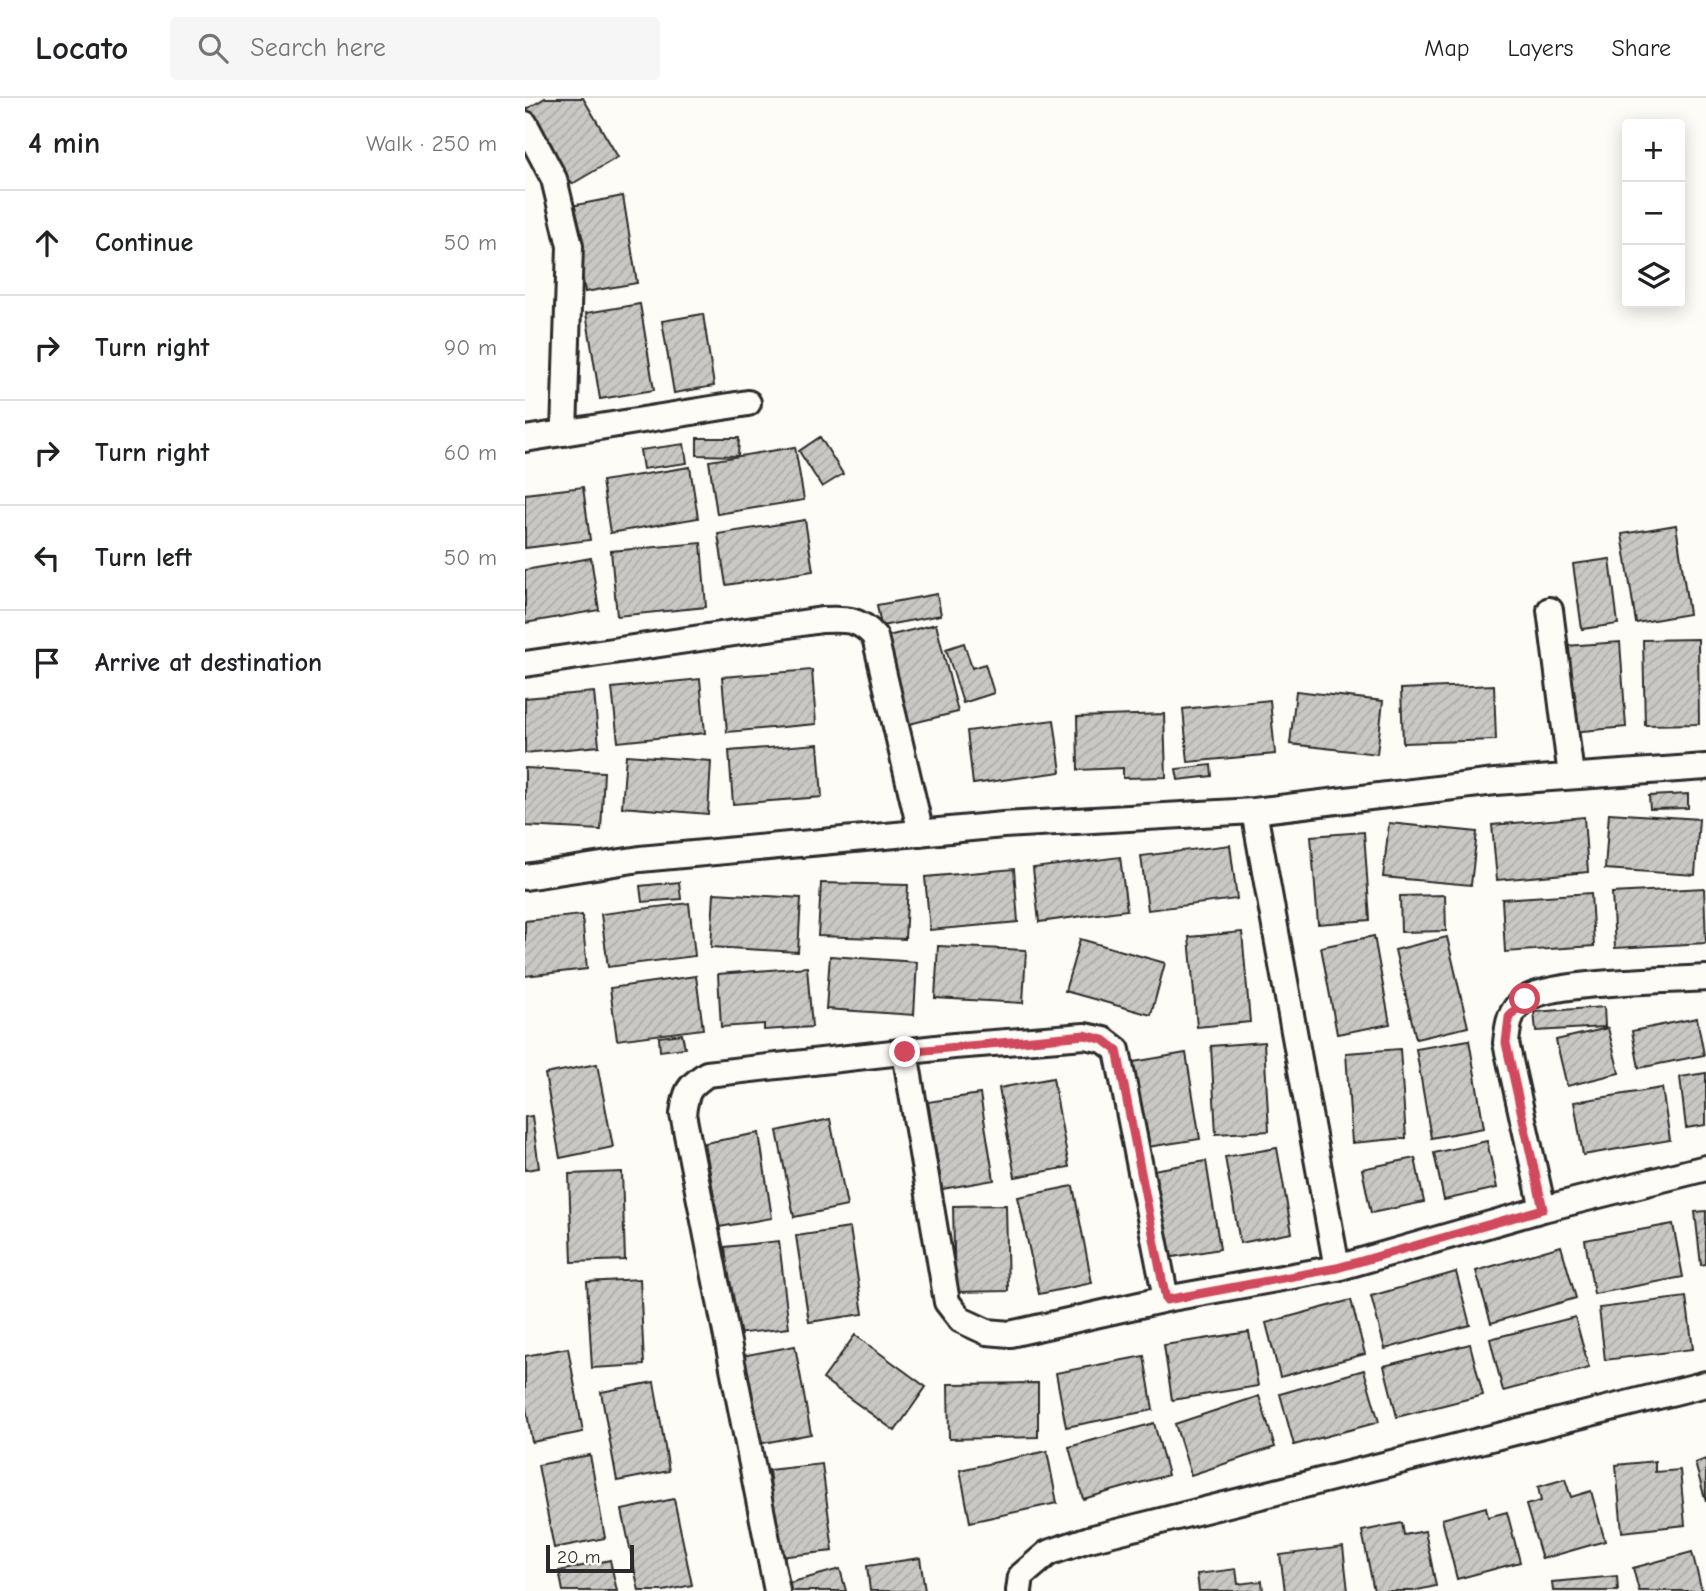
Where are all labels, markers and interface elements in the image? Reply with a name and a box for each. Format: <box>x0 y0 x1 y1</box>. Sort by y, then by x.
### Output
search box <box>170 17 660 80</box>
text: Locato <box>35 29 128 67</box>
icon: search <box>194 29 232 67</box>
text: Search here <box>250 33 386 63</box>
text: Map <box>1424 34 1470 62</box>
text: Layers <box>1508 34 1573 62</box>
text: Share <box>1611 34 1671 62</box>
map controls <box>1622 119 1685 308</box>
button: + <box>1622 119 1685 182</box>
text: 4 min <box>28 126 100 161</box>
text: Walk · 250 m <box>366 130 497 157</box>
button: − <box>1622 182 1685 245</box>
icon: ahead <box>28 224 66 262</box>
text: Continue <box>95 228 193 258</box>
text: 50 m <box>444 229 497 256</box>
button: layers <box>1622 245 1685 308</box>
icon: right <box>28 329 66 367</box>
text: Turn right <box>95 333 209 363</box>
text: 90 m <box>444 334 497 361</box>
icon: right <box>28 434 66 472</box>
text: Turn right <box>95 438 209 468</box>
text: 60 m <box>444 439 497 466</box>
icon: left <box>28 539 66 577</box>
text: Turn left <box>95 543 192 573</box>
text: 50 m <box>444 544 497 571</box>
icon: arrive <box>28 644 66 682</box>
text: Arrive at destination <box>95 648 322 678</box>
route start <box>1509 983 1540 1014</box>
route end <box>889 1036 920 1067</box>
scale bar <box>546 1542 633 1574</box>
text: 20 m <box>557 1546 601 1568</box>

